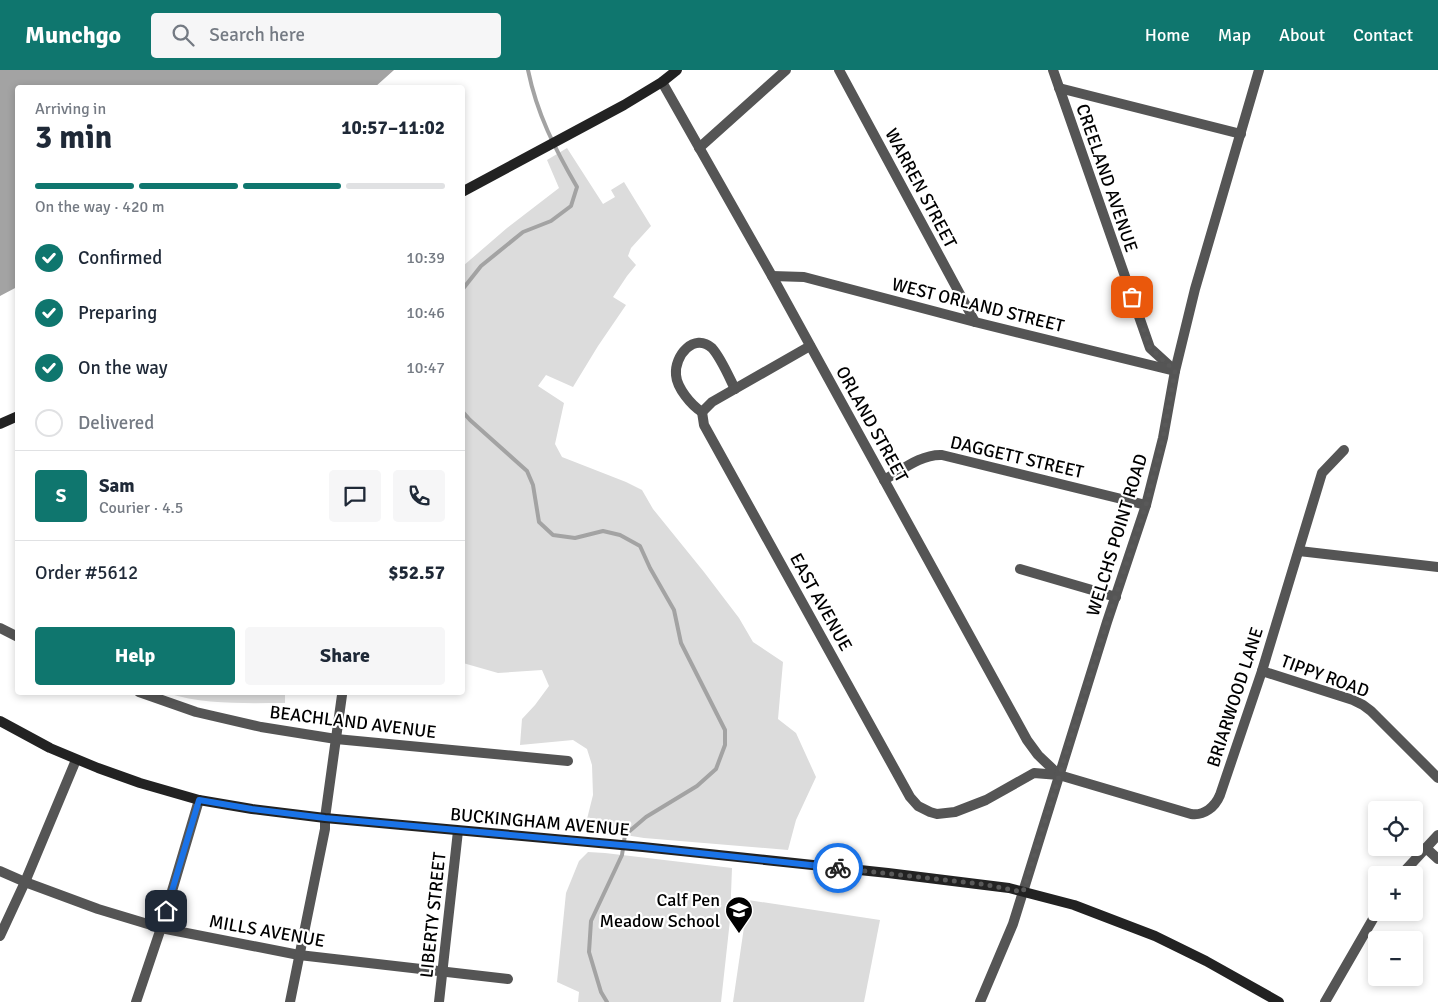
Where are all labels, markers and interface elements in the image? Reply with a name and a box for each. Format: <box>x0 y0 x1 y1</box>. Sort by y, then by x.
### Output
search box <box>151 13 501 58</box>
text: Munchgo <box>25 20 121 50</box>
icon: search <box>169 21 197 49</box>
text: Search here <box>209 23 305 47</box>
text: Home <box>1145 24 1190 46</box>
text: Map <box>1218 24 1251 46</box>
text: About <box>1279 24 1325 46</box>
text: Contact <box>1353 24 1413 46</box>
text: Arriving in <box>35 99 106 119</box>
street label: CREELAND AVENUE <box>1071 101 1143 255</box>
text: 10:57–11:02 <box>341 116 445 140</box>
text: 3 min <box>35 118 112 157</box>
street label: WARREN STREET <box>880 124 962 252</box>
text: On the way · 420 m <box>35 197 165 217</box>
icon: check <box>35 244 63 272</box>
text: Confirmed <box>78 246 162 270</box>
text: 10:39 <box>406 248 445 268</box>
street label: WEST ORLAND STREET <box>889 273 1067 337</box>
pin <box>1111 276 1153 318</box>
icon: bag <box>1118 283 1146 311</box>
icon: check <box>35 299 63 327</box>
text: Preparing <box>78 301 157 325</box>
text: 10:46 <box>406 303 445 323</box>
icon: check <box>35 354 63 382</box>
text: On the way <box>78 356 168 380</box>
text: 10:47 <box>406 358 445 378</box>
street label: ORLAND STREET <box>831 362 913 486</box>
text: Delivered <box>78 411 154 435</box>
street label: DAGGETT STREET <box>948 431 1086 483</box>
street label: WELCHS POINT ROAD <box>1082 451 1152 619</box>
button: chat <box>329 470 381 522</box>
button: phone <box>393 470 445 522</box>
text: Sam <box>99 474 135 498</box>
text: S <box>56 484 66 508</box>
text: Courier · 4.5 <box>99 498 183 518</box>
street label: EAST AVENUE <box>785 549 857 655</box>
text: Order #5612 <box>35 561 138 585</box>
text: $52.57 <box>388 561 445 585</box>
street label: BRIARWOOD LANE <box>1202 624 1268 770</box>
button: Help <box>35 627 235 685</box>
button: Share <box>245 627 445 685</box>
street label: TIPPY ROAD <box>1278 650 1372 702</box>
street label: BEACHLAND AVENUE <box>268 701 438 743</box>
map controls <box>1368 801 1423 986</box>
button: locate <box>1368 801 1423 856</box>
street label: BUCKINGHAM AVENUE <box>449 803 631 841</box>
courier <box>813 843 863 893</box>
street label: LIBERTY STREET <box>415 851 451 979</box>
icon: bike <box>824 854 852 882</box>
button: + <box>1368 866 1423 921</box>
place label: Calf Pen Meadow School <box>599 889 720 932</box>
pin <box>145 890 187 932</box>
school or university icon: Calf Pen Meadow School <box>724 895 754 934</box>
icon: home <box>152 897 180 925</box>
street label: MILLS AVENUE <box>207 910 327 952</box>
button: − <box>1368 931 1423 986</box>

